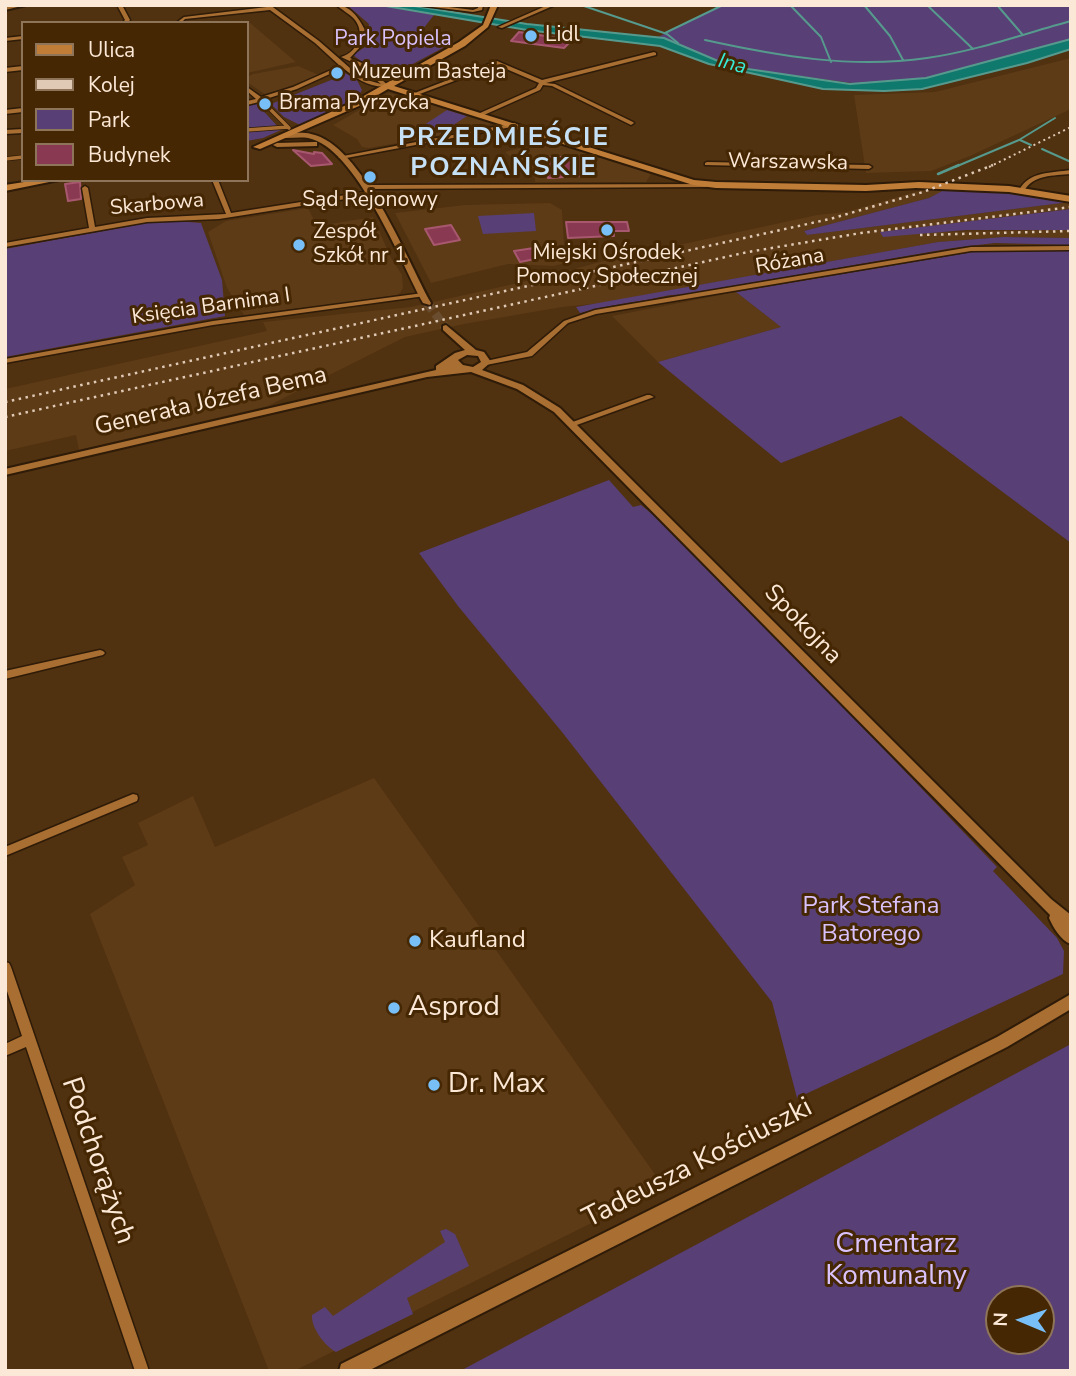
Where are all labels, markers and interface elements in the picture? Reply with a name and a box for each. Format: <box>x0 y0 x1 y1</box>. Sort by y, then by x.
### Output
legend <box>21 21 248 182</box>
place label: Lidl <box>545 23 580 49</box>
park label: Park Popiela <box>334 27 452 53</box>
marker: Lidl <box>523 28 539 44</box>
text: Ulica <box>88 36 135 64</box>
water label: Ina <box>715 49 749 81</box>
place label: Muzeum Basteja <box>351 60 506 86</box>
marker: Muzeum Basteja <box>329 65 345 81</box>
text: Kolej <box>88 71 135 99</box>
place label: Brama Pyrzycka <box>279 91 429 117</box>
marker: Brama Pyrzycka <box>257 96 273 112</box>
text: Park <box>88 106 130 134</box>
district label: PRZEDMIEŚCIE POZNAŃSKIE <box>400 123 608 184</box>
text: Budynek <box>88 141 171 169</box>
street label: Warszawska <box>728 149 848 177</box>
marker: Sąd Rejonowy <box>362 169 378 185</box>
street label: Skarbowa <box>109 188 205 222</box>
place label: Sąd Rejonowy <box>302 188 438 214</box>
place label: Zespół Szkół nr 1 <box>313 220 407 270</box>
marker: Miejski Ośrodek Pomocy Społecznej <box>599 222 615 238</box>
marker: Zespół Szkół nr 1 <box>291 237 307 253</box>
place label: Miejski Ośrodek Pomocy Społecznej <box>516 241 698 291</box>
street label: Różana <box>754 244 826 280</box>
street label: Księcia Barnima I <box>130 283 292 331</box>
street label: Generała Józefa Bema <box>92 361 330 443</box>
street label: Spokojna <box>757 579 847 671</box>
park label: Park Stefana Batorego <box>803 893 939 949</box>
place label: Kaufland <box>429 927 526 955</box>
marker: Kaufland <box>407 933 423 949</box>
place label: Asprod <box>408 991 500 1025</box>
marker: Asprod <box>386 1000 402 1016</box>
place label: Dr. Max <box>448 1068 545 1102</box>
street label: Podchorążych <box>53 1073 141 1249</box>
marker: Dr. Max <box>426 1077 442 1093</box>
street label: Tadeusza Kościuszki <box>578 1092 818 1236</box>
park label: Cmentarz Komunalny <box>825 1228 967 1294</box>
north arrow <box>985 1285 1055 1355</box>
text: N <box>988 1312 1014 1327</box>

